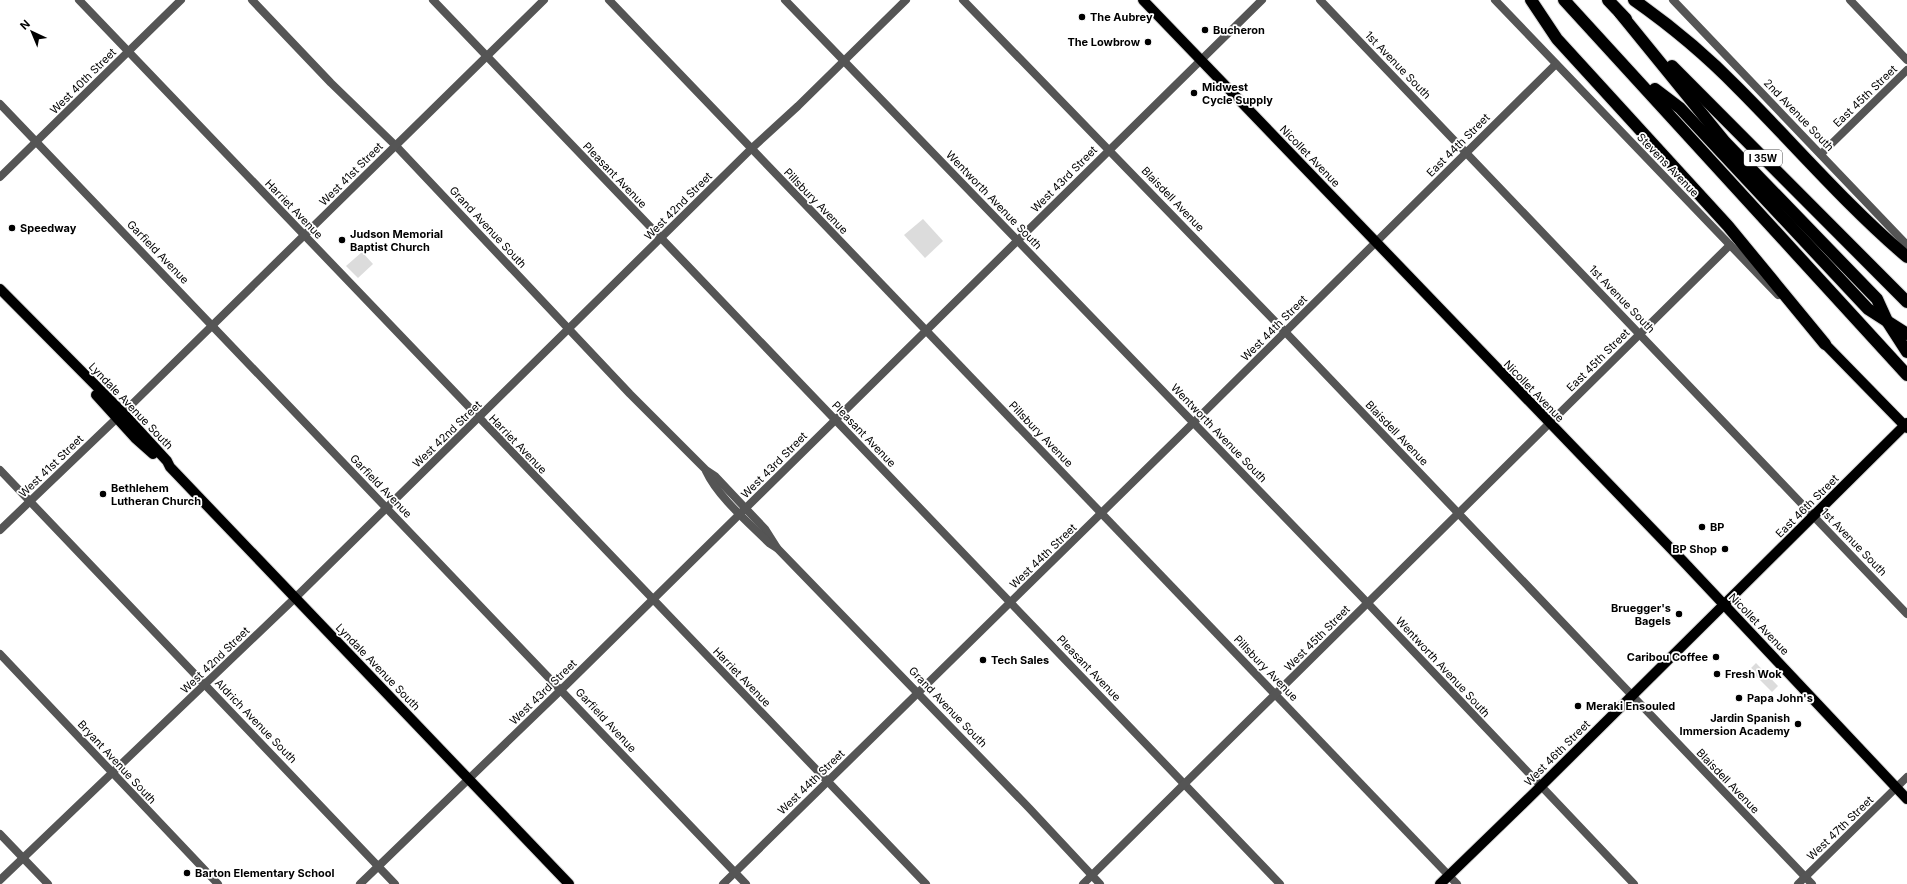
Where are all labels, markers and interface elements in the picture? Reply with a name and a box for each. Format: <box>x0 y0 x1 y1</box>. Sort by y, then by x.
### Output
place label: The Aubrey <box>1090 10 1153 24</box>
north arrow <box>12 12 52 52</box>
marker: The Aubrey <box>1077 12 1087 22</box>
text: N <box>17 17 33 33</box>
place label: Bucheron <box>1213 23 1265 37</box>
marker: Bucheron <box>1200 25 1210 35</box>
street label: 1st Avenue South <box>1362 28 1434 102</box>
place label: The Lowbrow <box>1067 35 1141 49</box>
marker: The Lowbrow <box>1143 37 1153 47</box>
street label: West 40th Street <box>47 45 119 117</box>
street label: East 45th Street <box>1830 62 1900 130</box>
street label: 2nd Avenue South <box>1761 76 1837 154</box>
place label: Midwest Cycle Supply <box>1202 80 1273 107</box>
marker: Midwest Cycle Supply <box>1189 88 1199 98</box>
street label: East 44th Street <box>1423 110 1493 180</box>
street label: Nicollet Avenue <box>1277 122 1343 190</box>
street label: Stevens Avenue <box>1634 130 1702 200</box>
street label: West 41st Street <box>316 139 386 209</box>
street label: Pleasant Avenue <box>580 139 650 211</box>
street label: West 43rd Street <box>1028 143 1100 215</box>
street label: Wentworth Avenue South <box>943 148 1045 252</box>
road number: I 35W <box>1744 150 1782 166</box>
street label: Blaisdell Avenue <box>1139 164 1207 234</box>
street label: Pillsbury Avenue <box>781 165 851 237</box>
street label: West 42nd Street <box>641 169 715 243</box>
street label: Harriet Avenue <box>262 176 326 242</box>
street label: Grand Avenue South <box>446 183 530 271</box>
street label: Garfield Avenue <box>124 217 192 287</box>
place label: Speedway <box>20 221 77 235</box>
marker: Speedway <box>7 223 17 233</box>
place label: Judson Memorial Baptist Church <box>350 227 443 254</box>
marker: Judson Memorial Baptist Church <box>337 235 347 245</box>
street label: 1st Avenue South <box>1586 262 1658 336</box>
street label: West 44th Street <box>1238 292 1310 364</box>
street label: East 45th Street <box>1564 325 1633 394</box>
street label: Nicollet Avenue <box>1501 357 1567 425</box>
street label: Lyndale Avenue South <box>86 360 176 452</box>
street label: Wentworth Avenue South <box>1168 381 1270 485</box>
street label: West 42nd Street <box>410 397 485 470</box>
street label: Pleasant Avenue <box>829 398 899 470</box>
street label: Pillsbury Avenue <box>1006 398 1076 470</box>
street label: Blaisdell Avenue <box>1363 398 1431 468</box>
street label: Harriet Avenue <box>486 411 550 477</box>
street label: West 43rd Street <box>738 429 810 501</box>
street label: West 41st Street <box>16 431 86 500</box>
street label: Garfield Avenue <box>347 451 415 521</box>
street label: East 46th Street <box>1773 471 1842 540</box>
place label: Bethlehem Lutheran Church <box>111 481 201 508</box>
marker: Bethlehem Lutheran Church <box>98 489 108 499</box>
street label: 1st Avenue South <box>1818 505 1890 579</box>
street label: West 44th Street <box>1007 520 1080 591</box>
place label: BP <box>1710 520 1724 534</box>
marker: BP <box>1697 522 1707 532</box>
place label: BP Shop <box>1672 542 1717 556</box>
marker: BP Shop <box>1720 544 1730 554</box>
street label: Nicollet Avenue <box>1726 590 1792 658</box>
place label: Bruegger's Bagels <box>1611 601 1671 628</box>
street label: West 45th Street <box>1281 602 1353 674</box>
marker: Bruegger's Bagels <box>1674 609 1684 619</box>
street label: Wentworth Avenue South <box>1393 614 1493 720</box>
street label: Lyndale Avenue South <box>333 621 423 713</box>
street label: West 42nd Street <box>178 623 253 696</box>
street label: Pleasant Avenue <box>1054 632 1124 704</box>
street label: Pillsbury Avenue <box>1231 632 1301 704</box>
street label: Harriet Avenue <box>710 644 774 710</box>
place label: Caribou Coffee <box>1627 650 1708 664</box>
marker: Caribou Coffee <box>1711 652 1721 662</box>
place label: Tech Sales <box>991 653 1049 667</box>
marker: Tech Sales <box>978 655 988 665</box>
street label: West 43rd Street <box>507 656 580 728</box>
street label: Grand Avenue South <box>906 664 990 750</box>
place label: Fresh Wok <box>1725 667 1782 681</box>
marker: Fresh Wok <box>1712 669 1722 679</box>
street label: Aldrich Avenue South <box>212 676 300 766</box>
street label: Garfield Avenue <box>573 685 639 755</box>
place label: Papa John's <box>1747 691 1813 705</box>
marker: Papa John's <box>1734 693 1744 703</box>
place label: Meraki Ensouled <box>1586 699 1675 713</box>
marker: Meraki Ensouled <box>1573 701 1583 711</box>
place label: Jardin Spanish Immersion Academy <box>1680 711 1790 738</box>
street label: Bryant Avenue South <box>75 717 159 807</box>
street label: West 46th Street <box>1521 717 1593 789</box>
marker: Jardin Spanish Immersion Academy <box>1793 719 1803 729</box>
street label: West 44th Street <box>775 746 848 817</box>
street label: Blaisdell Avenue <box>1694 746 1762 816</box>
street label: West 47th Street <box>1804 793 1876 863</box>
place label: Barton Elementary School <box>195 866 334 880</box>
marker: Barton Elementary School <box>182 868 192 878</box>

